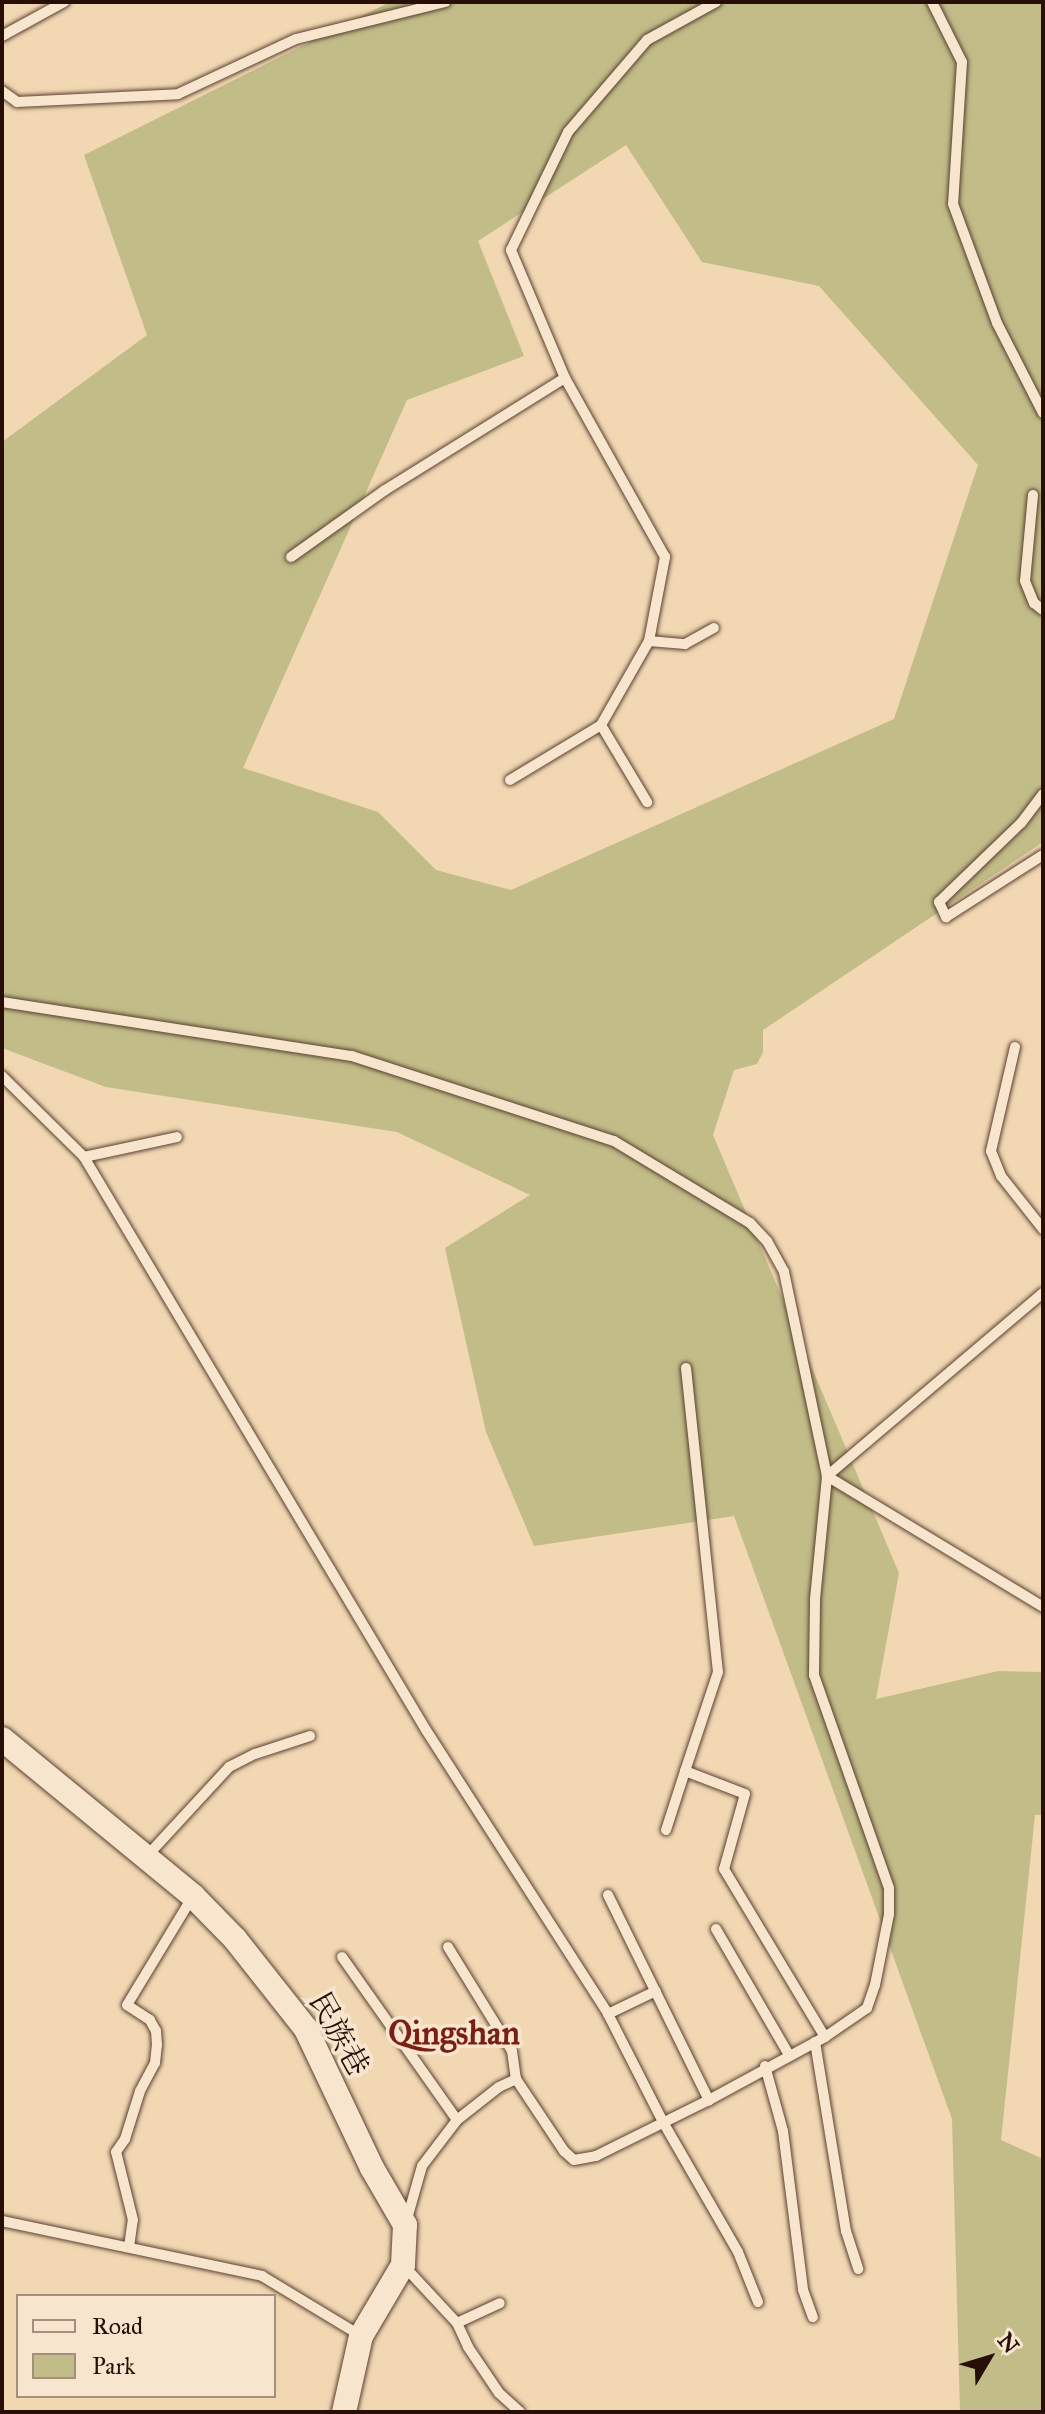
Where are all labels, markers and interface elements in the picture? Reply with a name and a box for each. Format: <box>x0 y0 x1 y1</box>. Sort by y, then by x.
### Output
street label: 民族巷 <box>301 1986 377 2082</box>
district label: Qingshan <box>388 2013 520 2053</box>
legend <box>16 2294 276 2398</box>
text: Road <box>92 2311 143 2341</box>
north arrow <box>949 2318 1029 2398</box>
text: N <box>992 2327 1025 2359</box>
text: Park <box>92 2351 135 2381</box>

